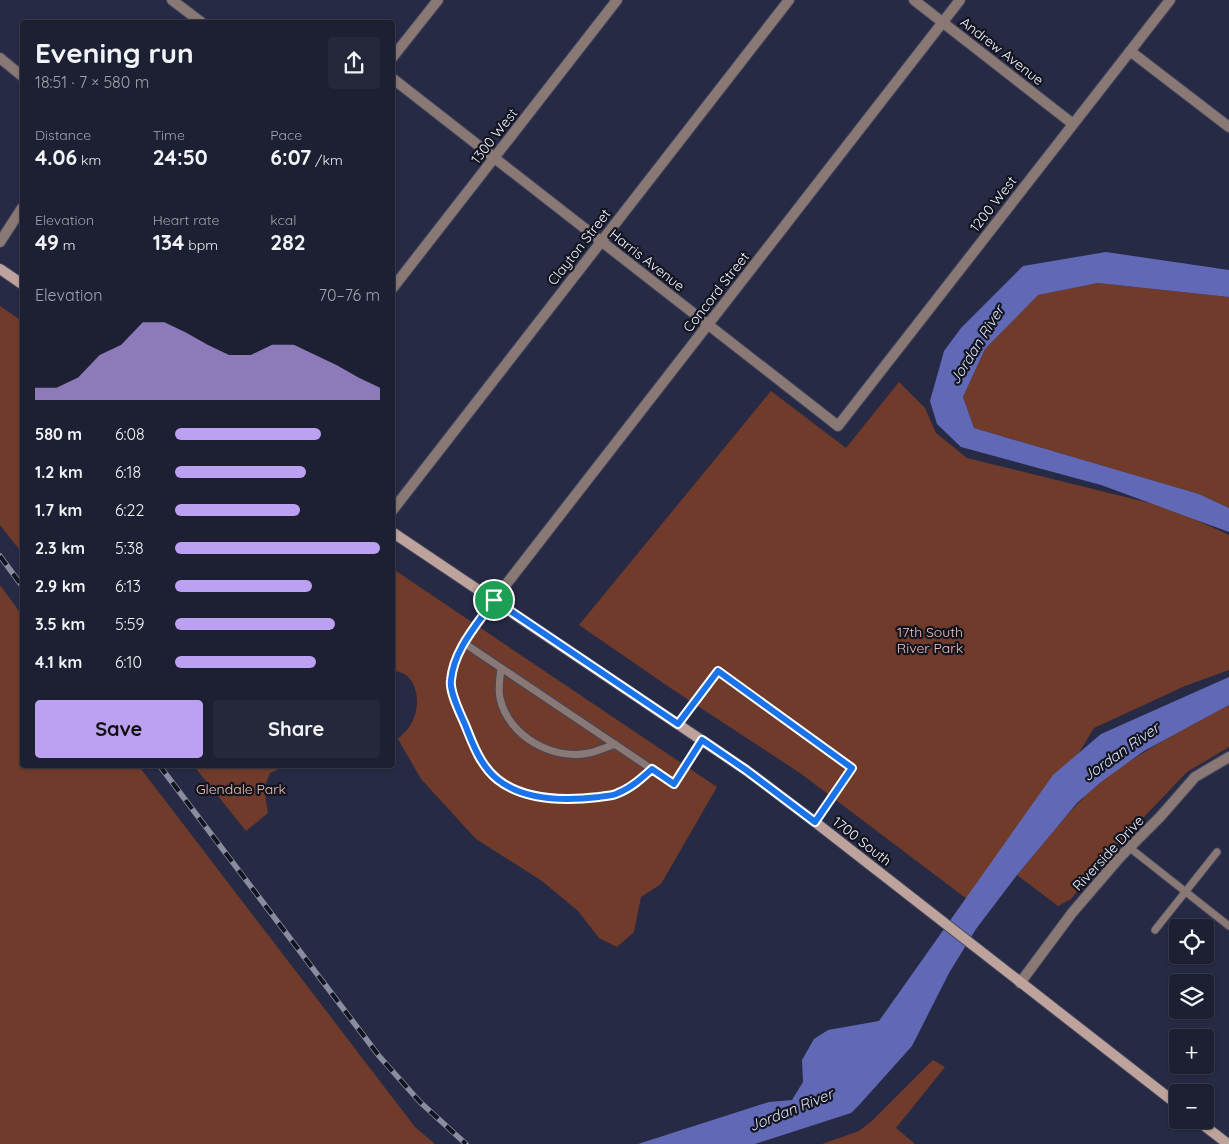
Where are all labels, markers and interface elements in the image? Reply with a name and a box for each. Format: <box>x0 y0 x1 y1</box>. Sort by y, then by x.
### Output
street label: Andrew Avenue <box>957 13 1047 89</box>
text: Evening run <box>35 35 194 70</box>
button: share <box>328 37 380 89</box>
text: 18:51 · 7 × 580 m <box>35 72 149 92</box>
street label: 1300 West <box>467 104 521 167</box>
text: Distance <box>35 126 91 144</box>
text: Time <box>153 126 185 144</box>
text: Pace <box>270 126 302 144</box>
text: 4.06 <box>35 144 77 170</box>
text: 24:50 <box>153 144 208 170</box>
text: 6:07 <box>270 144 311 170</box>
text: km <box>77 151 101 169</box>
text: /km <box>311 151 343 169</box>
street label: 1200 West <box>966 172 1021 236</box>
street label: Clayton Street <box>544 205 615 289</box>
text: Elevation <box>35 211 94 229</box>
text: Heart rate <box>153 211 219 229</box>
text: kcal <box>270 211 296 229</box>
street label: Harris Avenue <box>606 225 688 295</box>
text: 49 <box>35 229 59 255</box>
text: 134 <box>153 229 184 255</box>
text: 282 <box>270 229 306 255</box>
text: m <box>59 236 75 254</box>
text: bpm <box>184 236 218 254</box>
street label: Concord Street <box>679 248 753 336</box>
text: Elevation <box>35 285 102 305</box>
text: 70–76 m <box>319 285 380 305</box>
water label: Jordan River <box>945 300 1009 388</box>
text: 580 m <box>35 424 82 444</box>
text: 6:08 <box>115 424 145 444</box>
text: 1.2 km <box>35 462 83 482</box>
text: 6:18 <box>115 462 141 482</box>
text: 1.7 km <box>35 500 82 520</box>
text: 6:22 <box>115 500 144 520</box>
text: 2.3 km <box>35 538 85 558</box>
text: 5:38 <box>115 538 144 558</box>
text: 2.9 km <box>35 576 86 596</box>
text: 6:13 <box>115 576 141 596</box>
pin <box>473 579 515 621</box>
icon: arrive <box>480 586 508 614</box>
text: 3.5 km <box>35 614 85 634</box>
text: 5:59 <box>115 614 144 634</box>
park label: 17th South River Park <box>897 623 963 657</box>
text: 4.1 km <box>35 652 82 672</box>
text: 6:10 <box>115 652 142 672</box>
button: Save <box>35 700 203 758</box>
button: Share <box>213 700 380 758</box>
water label: Jordan River <box>1079 717 1165 785</box>
park label: Glendale Park <box>196 780 286 798</box>
street label: 1700 South <box>829 812 895 870</box>
street label: Riverside Drive <box>1069 812 1148 894</box>
map controls <box>1169 919 1214 1129</box>
button: locate <box>1169 919 1214 964</box>
button: layers <box>1169 974 1214 1019</box>
button: + <box>1169 1029 1214 1074</box>
water label: Jordan River <box>746 1083 838 1135</box>
button: − <box>1169 1084 1214 1129</box>

